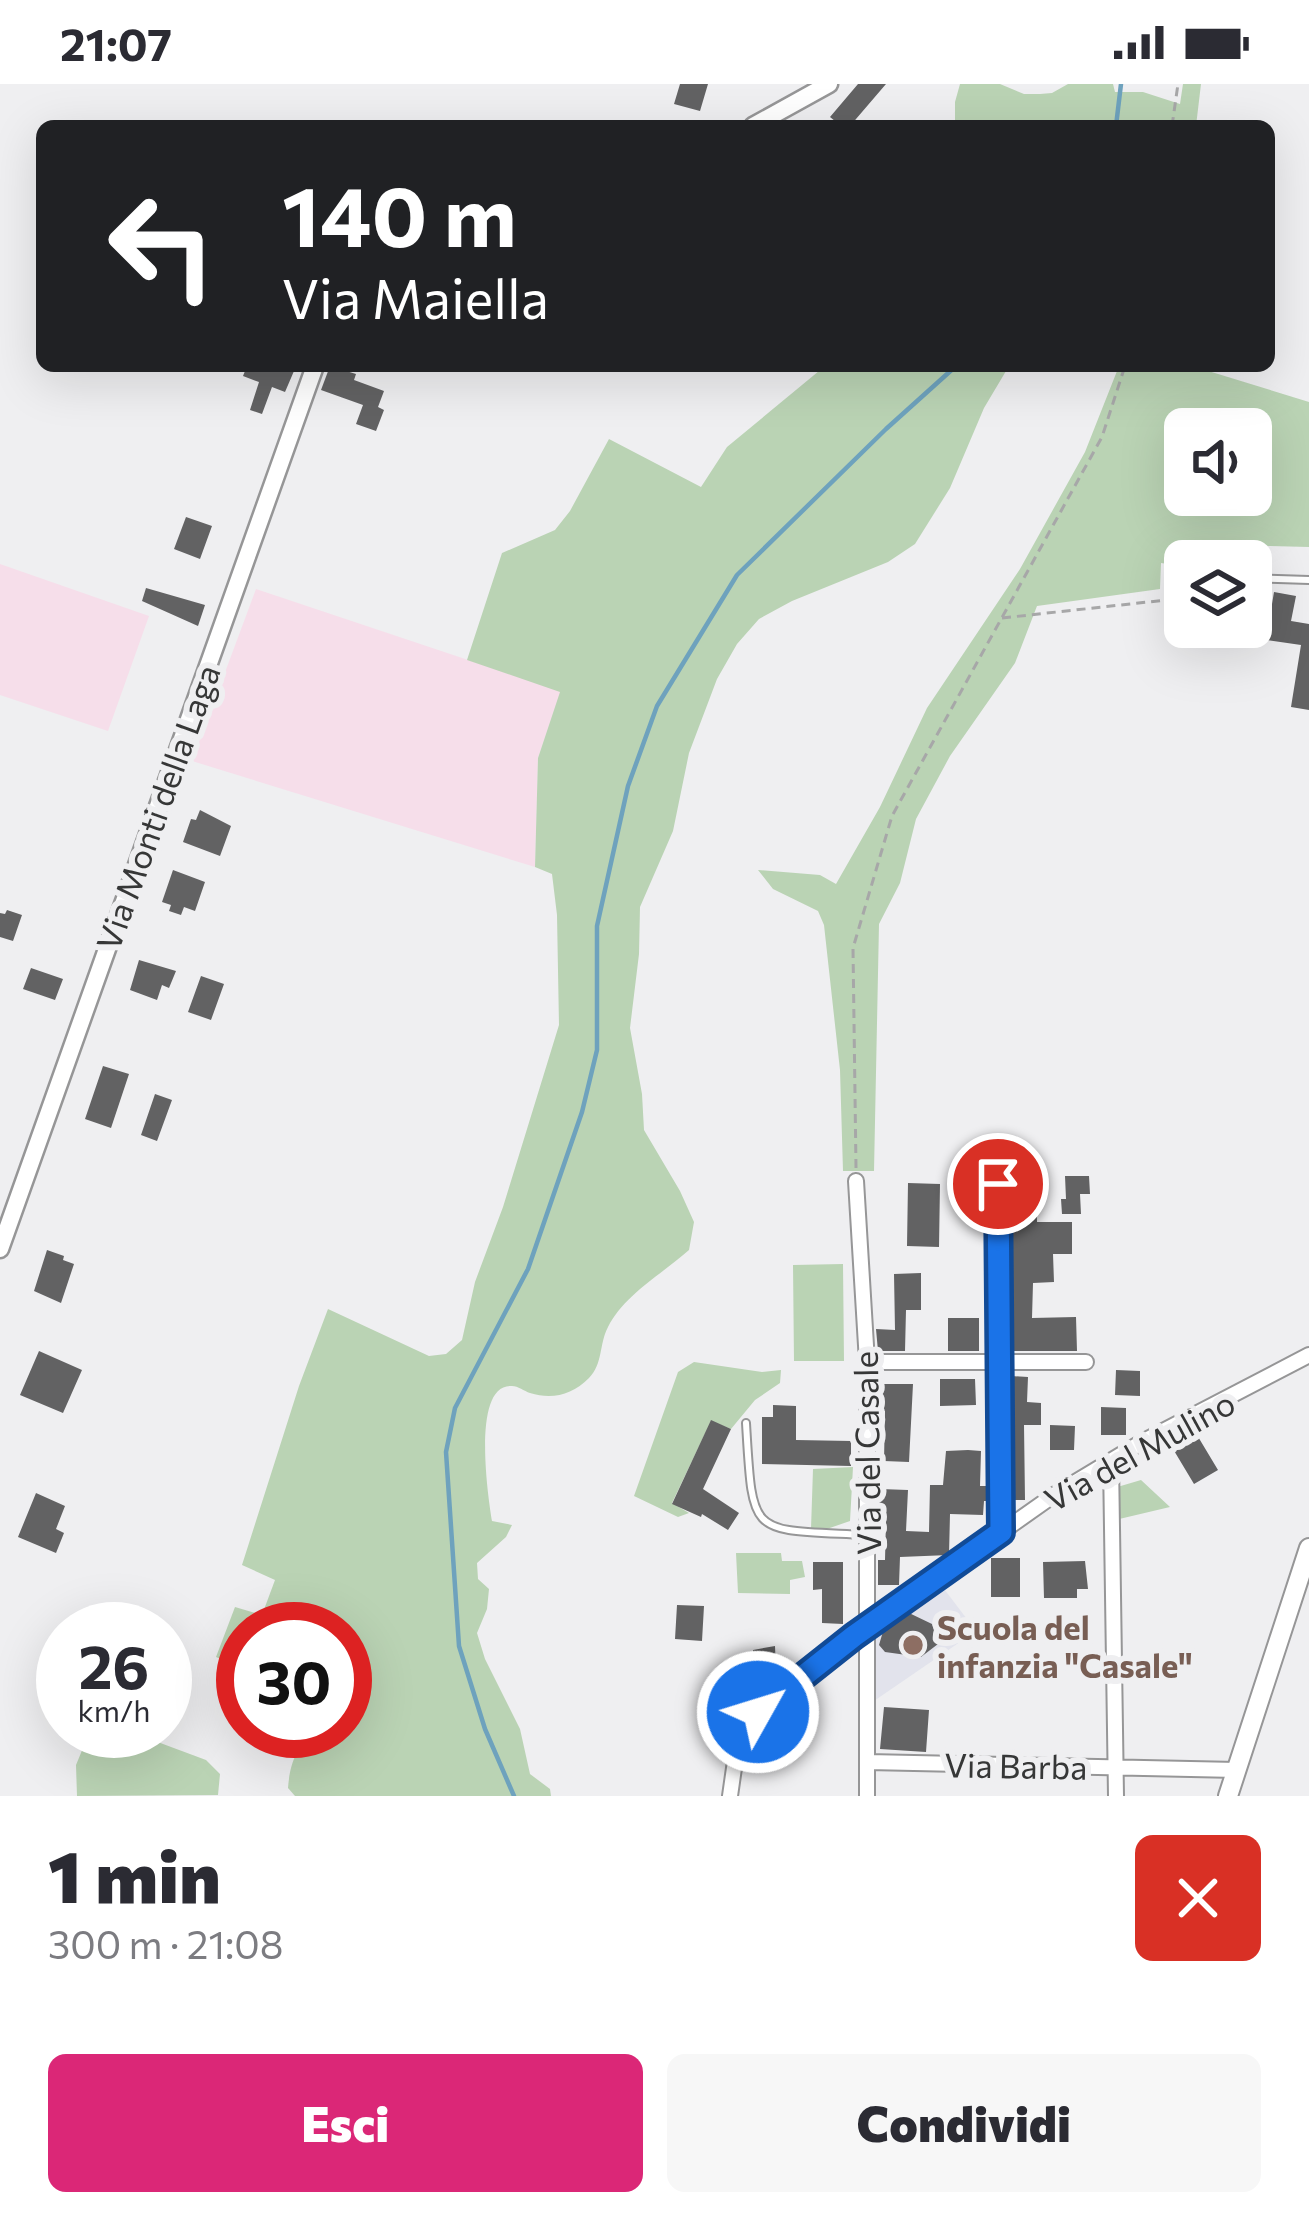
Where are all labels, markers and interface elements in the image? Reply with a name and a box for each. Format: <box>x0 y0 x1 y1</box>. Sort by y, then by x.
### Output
text: 21:07 <box>60 15 172 70</box>
text: 140 m <box>282 162 517 264</box>
icon: left <box>84 168 240 324</box>
text: Via Maiella <box>282 264 549 330</box>
map controls <box>1164 408 1272 648</box>
button: sound <box>1164 408 1272 516</box>
button: layers <box>1164 540 1272 648</box>
street label: Via Monti della Laga <box>86 659 228 955</box>
pin <box>947 1133 1049 1235</box>
icon: arrive <box>965 1151 1031 1217</box>
street label: Via del Casale <box>844 1351 888 1555</box>
street label: Via del Mulino <box>1037 1381 1241 1519</box>
speed limit sign: 30 <box>216 1602 372 1758</box>
place label: Scuola del infanzia "Casale" <box>937 1606 1193 1685</box>
text: 26 <box>79 1628 149 1701</box>
marker: Scuola del infanzia "Casale" <box>900 1632 926 1658</box>
position arrow <box>695 1649 821 1775</box>
text: km/h <box>78 1691 150 1728</box>
street label: Via Barba <box>944 1743 1088 1787</box>
text: 1 min <box>48 1830 221 1918</box>
button: close <box>1135 1835 1261 1961</box>
text: 300 m · 21:08 <box>48 1919 283 1967</box>
button: Esci <box>48 2054 643 2192</box>
button: Condividi <box>667 2054 1261 2192</box>

